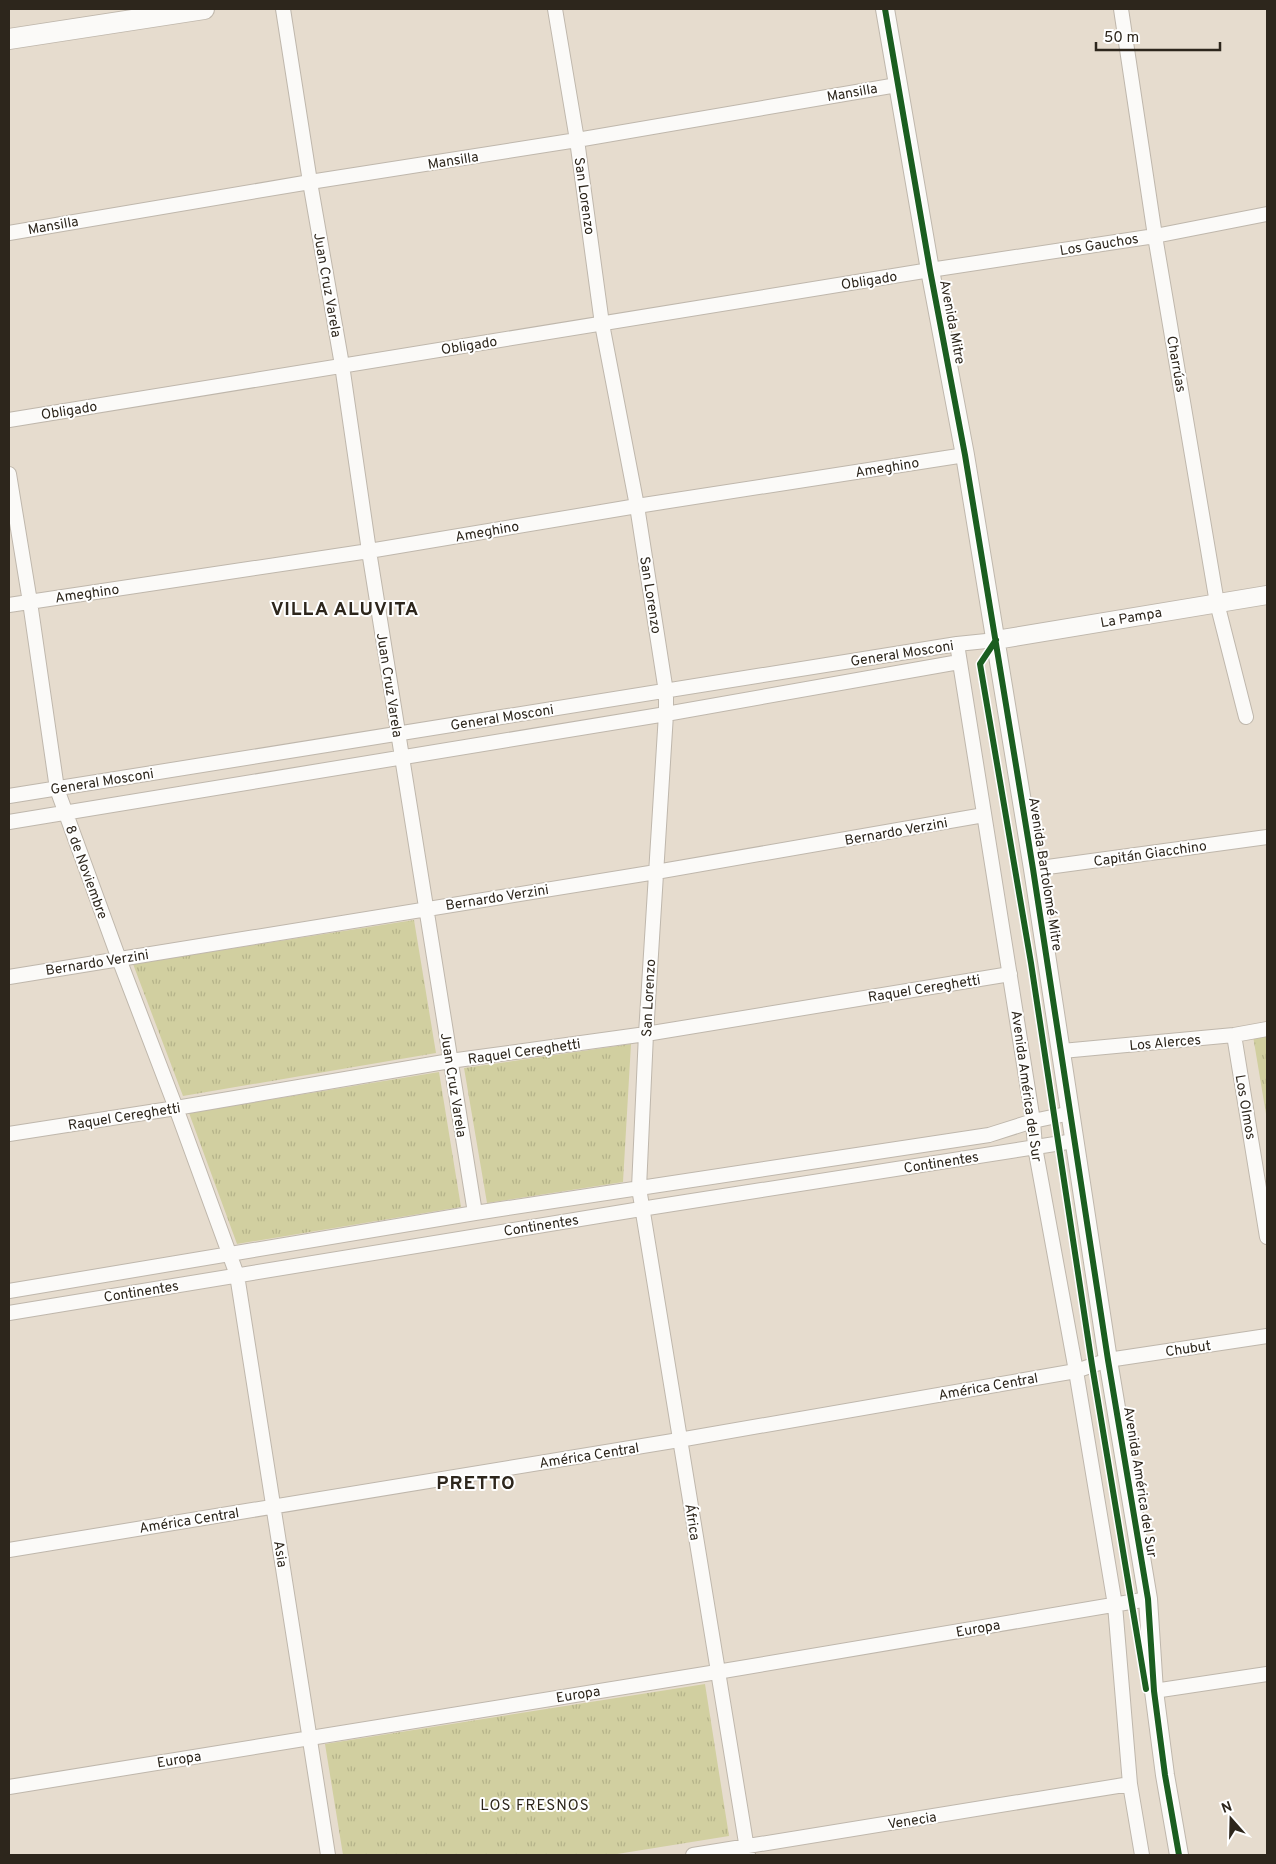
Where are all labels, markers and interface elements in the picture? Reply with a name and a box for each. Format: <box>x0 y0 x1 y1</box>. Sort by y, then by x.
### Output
scale bar <box>1096 20 1220 52</box>
text: 50 m <box>1104 29 1139 48</box>
street label: Mansilla <box>826 81 879 106</box>
street label: Mansilla <box>427 149 480 174</box>
street label: San Lorenzo <box>570 156 597 236</box>
street label: Mansilla <box>27 214 80 239</box>
street label: Los Gauchos <box>1059 231 1140 260</box>
street label: Juan Cruz Varela <box>309 232 344 339</box>
street label: Obligado <box>840 269 899 294</box>
street label: Avenida Mitre <box>935 279 968 366</box>
street label: Obligado <box>440 334 499 359</box>
street label: Charrúas <box>1162 335 1189 394</box>
street label: Obligado <box>40 399 99 424</box>
street label: Ameghino <box>854 455 921 482</box>
street label: Ameghino <box>454 518 521 546</box>
street label: San Lorenzo <box>635 555 664 635</box>
street label: Ameghino <box>54 582 121 607</box>
district label: VILLA ALUVITA <box>271 598 419 622</box>
street label: La Pampa <box>1099 605 1163 632</box>
street label: Juan Cruz Varela <box>372 632 405 739</box>
street label: General Mosconi <box>849 638 955 671</box>
street label: General Mosconi <box>449 702 555 735</box>
street label: General Mosconi <box>49 766 155 799</box>
street label: Avenida Bartolomé Mitre <box>1024 796 1065 952</box>
street label: Bernardo Verzini <box>843 815 949 850</box>
street label: 8 de Noviembre <box>61 823 110 922</box>
street label: Capitán Giacchino <box>1093 838 1208 871</box>
street label: Bernardo Verzini <box>444 882 550 915</box>
street label: Bernardo Verzini <box>44 947 150 980</box>
street label: San Lorenzo <box>639 958 660 1038</box>
street label: Raquel Cereghetti <box>867 972 982 1007</box>
street label: Avenida América del Sur <box>1006 1009 1045 1164</box>
street label: Juan Cruz Varela <box>436 1032 469 1139</box>
street label: Los Alerces <box>1129 1032 1202 1055</box>
street label: Raquel Cereghetti <box>467 1036 582 1069</box>
street label: Los Olmos <box>1230 1074 1259 1141</box>
street label: Raquel Cereghetti <box>67 1100 182 1135</box>
street label: Continentes <box>903 1149 980 1178</box>
street label: Continentes <box>503 1212 580 1241</box>
street label: Continentes <box>103 1278 180 1307</box>
street label: Chubut <box>1164 1338 1212 1361</box>
street label: América Central <box>937 1370 1039 1405</box>
street label: Avenida América del Sur <box>1119 1405 1160 1560</box>
street label: América Central <box>538 1440 640 1473</box>
district label: PRETTO <box>436 1472 516 1496</box>
street label: África <box>680 1502 704 1542</box>
street label: América Central <box>138 1505 240 1538</box>
street label: Asia <box>269 1540 290 1569</box>
street label: Europa <box>955 1617 1002 1642</box>
street label: Europa <box>555 1684 602 1707</box>
street label: Europa <box>156 1749 203 1772</box>
north arrow <box>1206 1794 1256 1844</box>
district label: LOS FRESNOS <box>480 1797 590 1816</box>
text: N <box>1219 1798 1235 1818</box>
street label: Venecia <box>887 1809 938 1834</box>

